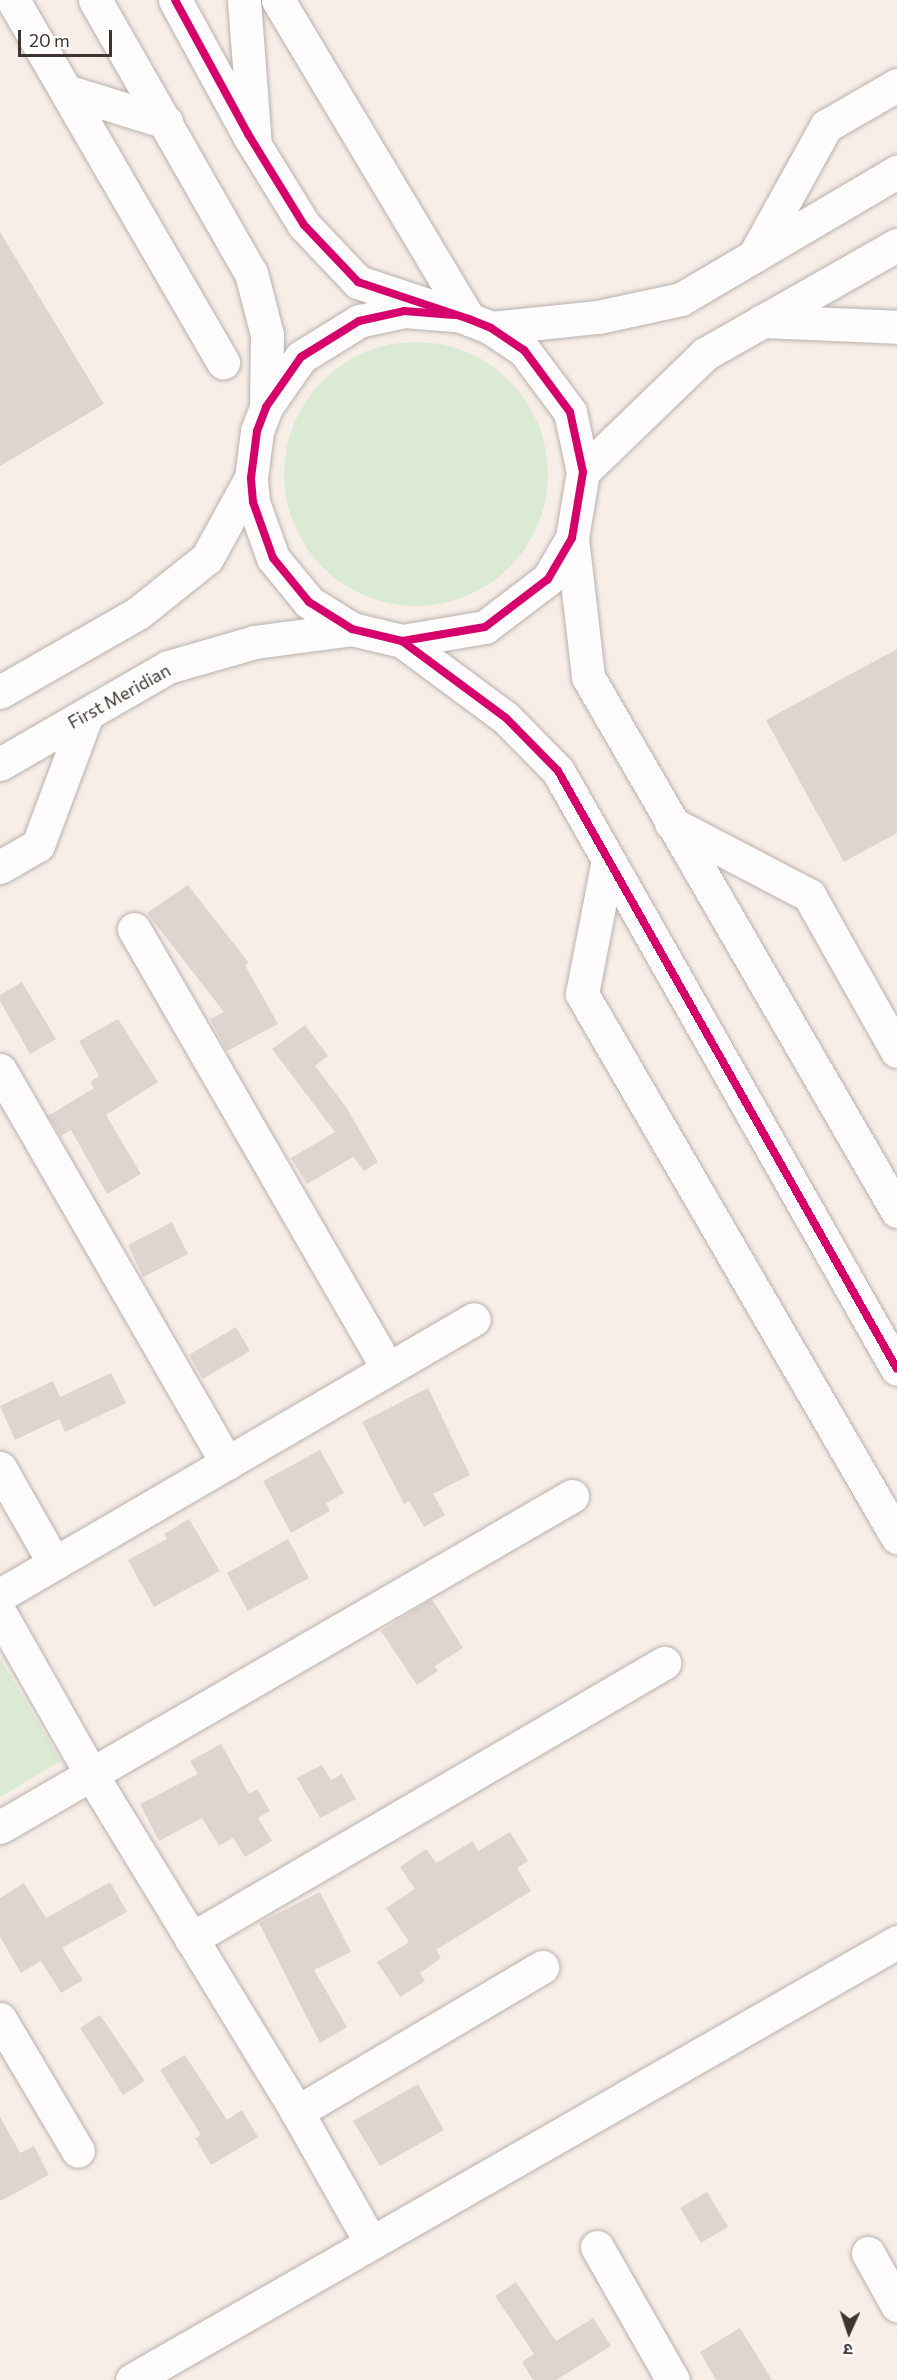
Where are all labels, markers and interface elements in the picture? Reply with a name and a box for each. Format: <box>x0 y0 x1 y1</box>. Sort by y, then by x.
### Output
scale bar <box>21 18 116 56</box>
text: 20 m <box>29 29 70 51</box>
street label: First Meridian <box>64 659 174 733</box>
north arrow <box>819 2302 879 2362</box>
text: उ <box>843 2341 853 2360</box>

